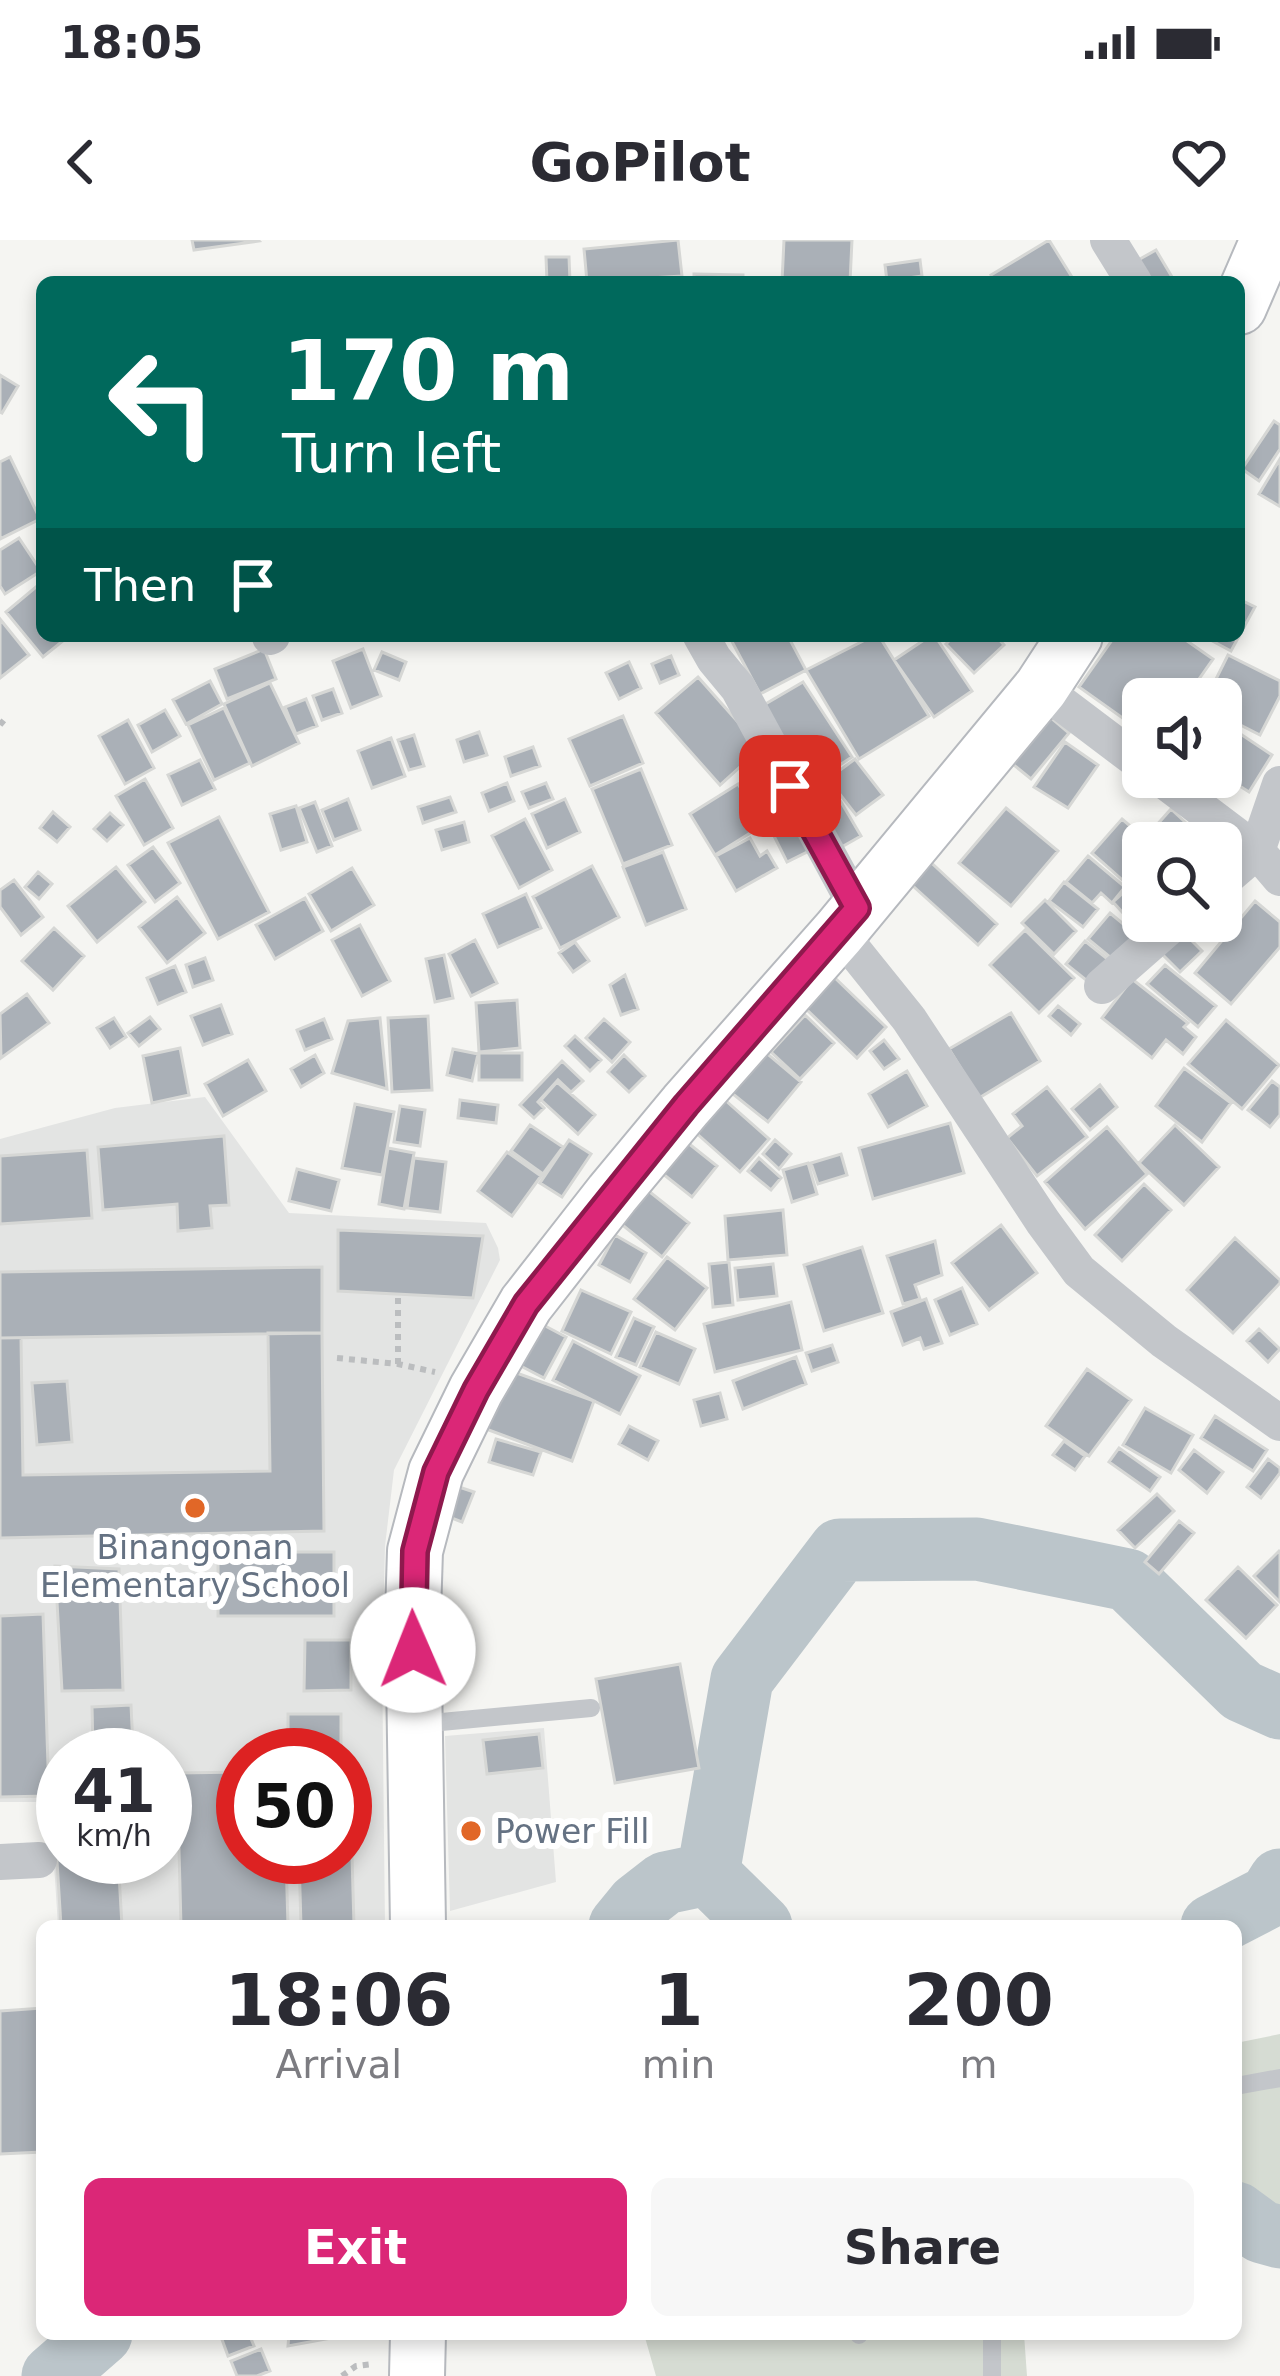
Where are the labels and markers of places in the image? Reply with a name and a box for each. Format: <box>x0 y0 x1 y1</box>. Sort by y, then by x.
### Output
pin <box>739 735 841 837</box>
marker: Binangonan Elementary School <box>182 1495 208 1521</box>
place label: Binangonan Elementary School <box>40 1528 350 1605</box>
place label: Power Fill <box>495 1812 649 1851</box>
marker: Power Fill <box>458 1818 484 1844</box>

